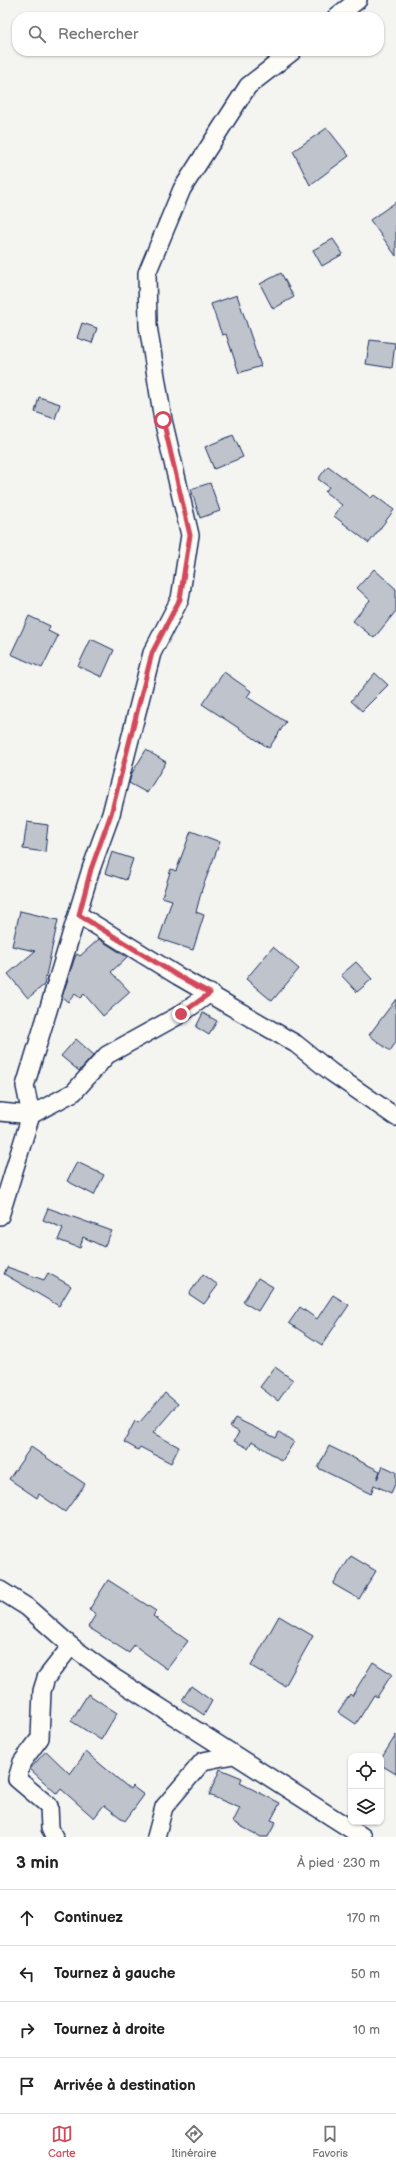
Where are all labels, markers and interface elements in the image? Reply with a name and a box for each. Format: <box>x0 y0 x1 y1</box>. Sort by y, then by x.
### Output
search box <box>12 12 384 56</box>
icon: search <box>26 23 48 45</box>
text: Rechercher <box>58 25 138 44</box>
route start <box>154 411 172 429</box>
route end <box>172 1005 190 1023</box>
map controls <box>348 1753 384 1825</box>
button: locate <box>348 1753 384 1789</box>
button: layers <box>348 1789 384 1825</box>
text: 3 min <box>16 1853 59 1873</box>
text: À pied · 230 m <box>297 1855 380 1871</box>
icon: ahead <box>16 1907 38 1929</box>
text: Continuez <box>54 1908 123 1927</box>
text: 170 m <box>347 1910 380 1926</box>
icon: left <box>16 1963 38 1985</box>
text: Tournez à gauche <box>54 1964 175 1983</box>
text: 50 m <box>351 1966 380 1982</box>
icon: right <box>16 2019 38 2041</box>
text: Tournez à droite <box>54 2020 165 2039</box>
text: 10 m <box>353 2022 380 2038</box>
icon: arrive <box>16 2075 38 2097</box>
text: Arrivée à destination <box>54 2076 196 2095</box>
tab: Carte <box>48 2123 76 2160</box>
tab: Itinéraire <box>171 2123 216 2160</box>
tab: Favoris <box>312 2123 348 2160</box>

